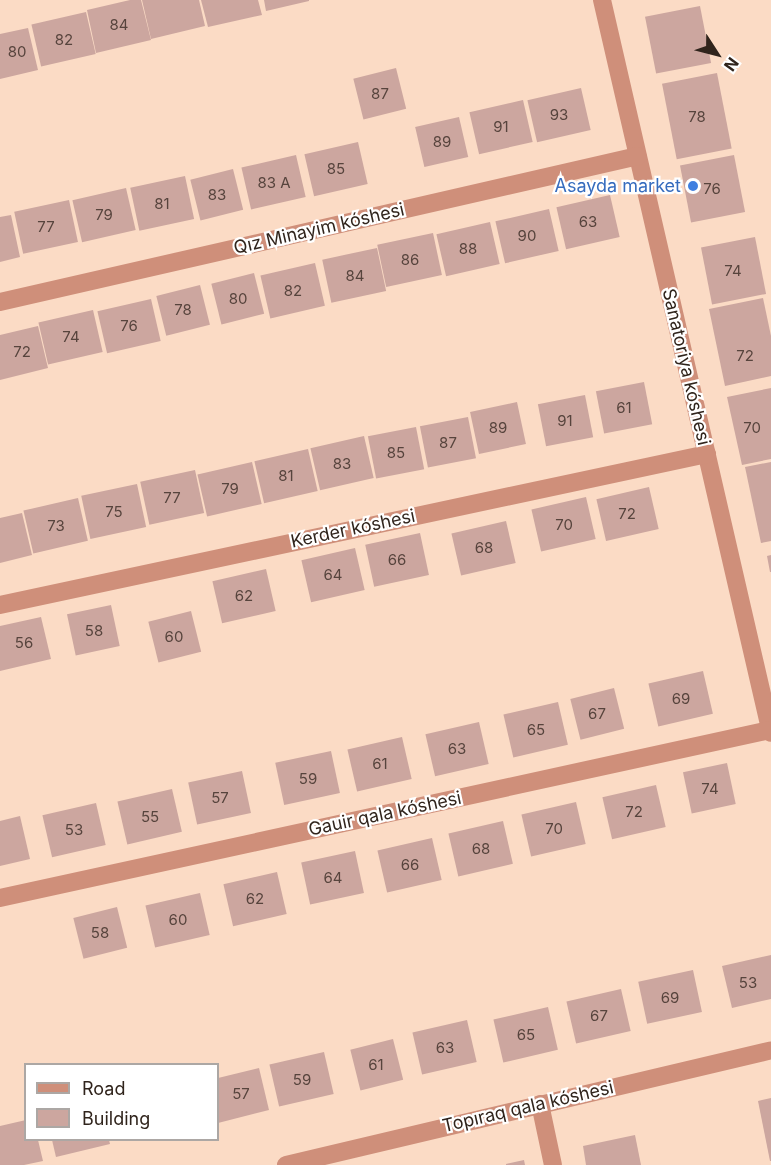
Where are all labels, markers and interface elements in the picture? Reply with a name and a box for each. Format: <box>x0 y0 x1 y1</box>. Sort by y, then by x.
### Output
house number: 84 <box>110 16 128 34</box>
north arrow <box>687 24 747 84</box>
house number: 82 <box>55 31 73 49</box>
house number: 80 <box>8 43 26 61</box>
text: N <box>720 54 743 75</box>
house number: 87 <box>371 85 389 103</box>
house number: 93 <box>550 106 568 124</box>
house number: 78 <box>688 108 706 126</box>
house number: 91 <box>493 118 509 136</box>
house number: 89 <box>433 133 451 151</box>
house number: 85 <box>327 160 345 178</box>
house number: 83 А <box>257 174 291 192</box>
place label: Asayda market <box>554 175 681 197</box>
marker: Asayda market <box>686 179 700 193</box>
house number: 76 <box>703 180 721 198</box>
house number: 83 <box>208 186 226 204</box>
house number: 81 <box>154 195 170 213</box>
street label: Qız Minayim kóshesi <box>232 199 406 259</box>
house number: 79 <box>95 206 113 224</box>
house number: 63 <box>579 213 597 231</box>
house number: 77 <box>37 218 55 236</box>
house number: 90 <box>518 227 536 245</box>
house number: 88 <box>459 240 477 258</box>
house number: 86 <box>401 251 419 269</box>
house number: 74 <box>724 262 742 280</box>
house number: 84 <box>346 267 364 285</box>
house number: 82 <box>284 282 302 300</box>
street label: Sanatoriya kóshesi <box>657 286 715 448</box>
house number: 80 <box>229 290 247 308</box>
house number: 78 <box>174 301 192 319</box>
house number: 76 <box>120 317 138 335</box>
house number: 74 <box>62 328 80 346</box>
house number: 72 <box>13 343 31 361</box>
house number: 72 <box>736 347 754 365</box>
house number: 61 <box>616 399 632 417</box>
house number: 91 <box>557 412 573 430</box>
house number: 89 <box>489 419 507 437</box>
house number: 70 <box>743 419 761 437</box>
house number: 87 <box>439 434 457 452</box>
house number: 85 <box>387 444 405 462</box>
house number: 83 <box>333 455 351 473</box>
house number: 81 <box>278 467 294 485</box>
house number: 79 <box>221 480 239 498</box>
house number: 77 <box>163 489 181 507</box>
house number: 75 <box>105 503 123 521</box>
street label: Kerder kóshesi <box>289 505 417 553</box>
house number: 72 <box>618 505 636 523</box>
house number: 70 <box>555 516 573 534</box>
house number: 73 <box>47 517 65 535</box>
house number: 68 <box>475 539 493 557</box>
house number: 66 <box>388 551 406 569</box>
house number: 64 <box>324 566 342 584</box>
house number: 62 <box>235 587 253 605</box>
house number: 58 <box>85 622 103 640</box>
house number: 60 <box>165 628 183 646</box>
house number: 56 <box>15 634 33 652</box>
house number: 69 <box>672 690 690 708</box>
house number: 67 <box>588 705 606 723</box>
house number: 65 <box>527 721 545 739</box>
house number: 63 <box>448 740 466 758</box>
house number: 61 <box>372 755 388 773</box>
house number: 59 <box>299 770 317 788</box>
house number: 74 <box>701 780 719 798</box>
street label: Gauir qala kóshesi <box>307 787 463 841</box>
house number: 57 <box>211 789 229 807</box>
house number: 72 <box>625 803 643 821</box>
house number: 55 <box>141 808 159 826</box>
house number: 70 <box>545 820 563 838</box>
house number: 53 <box>65 821 83 839</box>
house number: 68 <box>472 840 490 858</box>
house number: 66 <box>401 856 419 874</box>
house number: 64 <box>324 869 342 887</box>
house number: 62 <box>246 890 264 908</box>
house number: 60 <box>169 911 187 929</box>
house number: 58 <box>91 924 109 942</box>
house number: 53 <box>739 974 757 992</box>
house number: 69 <box>661 989 679 1007</box>
house number: 67 <box>590 1007 608 1025</box>
house number: 65 <box>517 1026 535 1044</box>
house number: 63 <box>436 1039 454 1057</box>
house number: 61 <box>368 1056 384 1074</box>
legend <box>24 1063 219 1141</box>
house number: 59 <box>293 1071 311 1089</box>
street label: Topıraq qala kóshesi <box>440 1077 616 1137</box>
text: Road <box>82 1078 125 1099</box>
house number: 57 <box>232 1085 250 1103</box>
text: Building <box>82 1108 150 1129</box>

